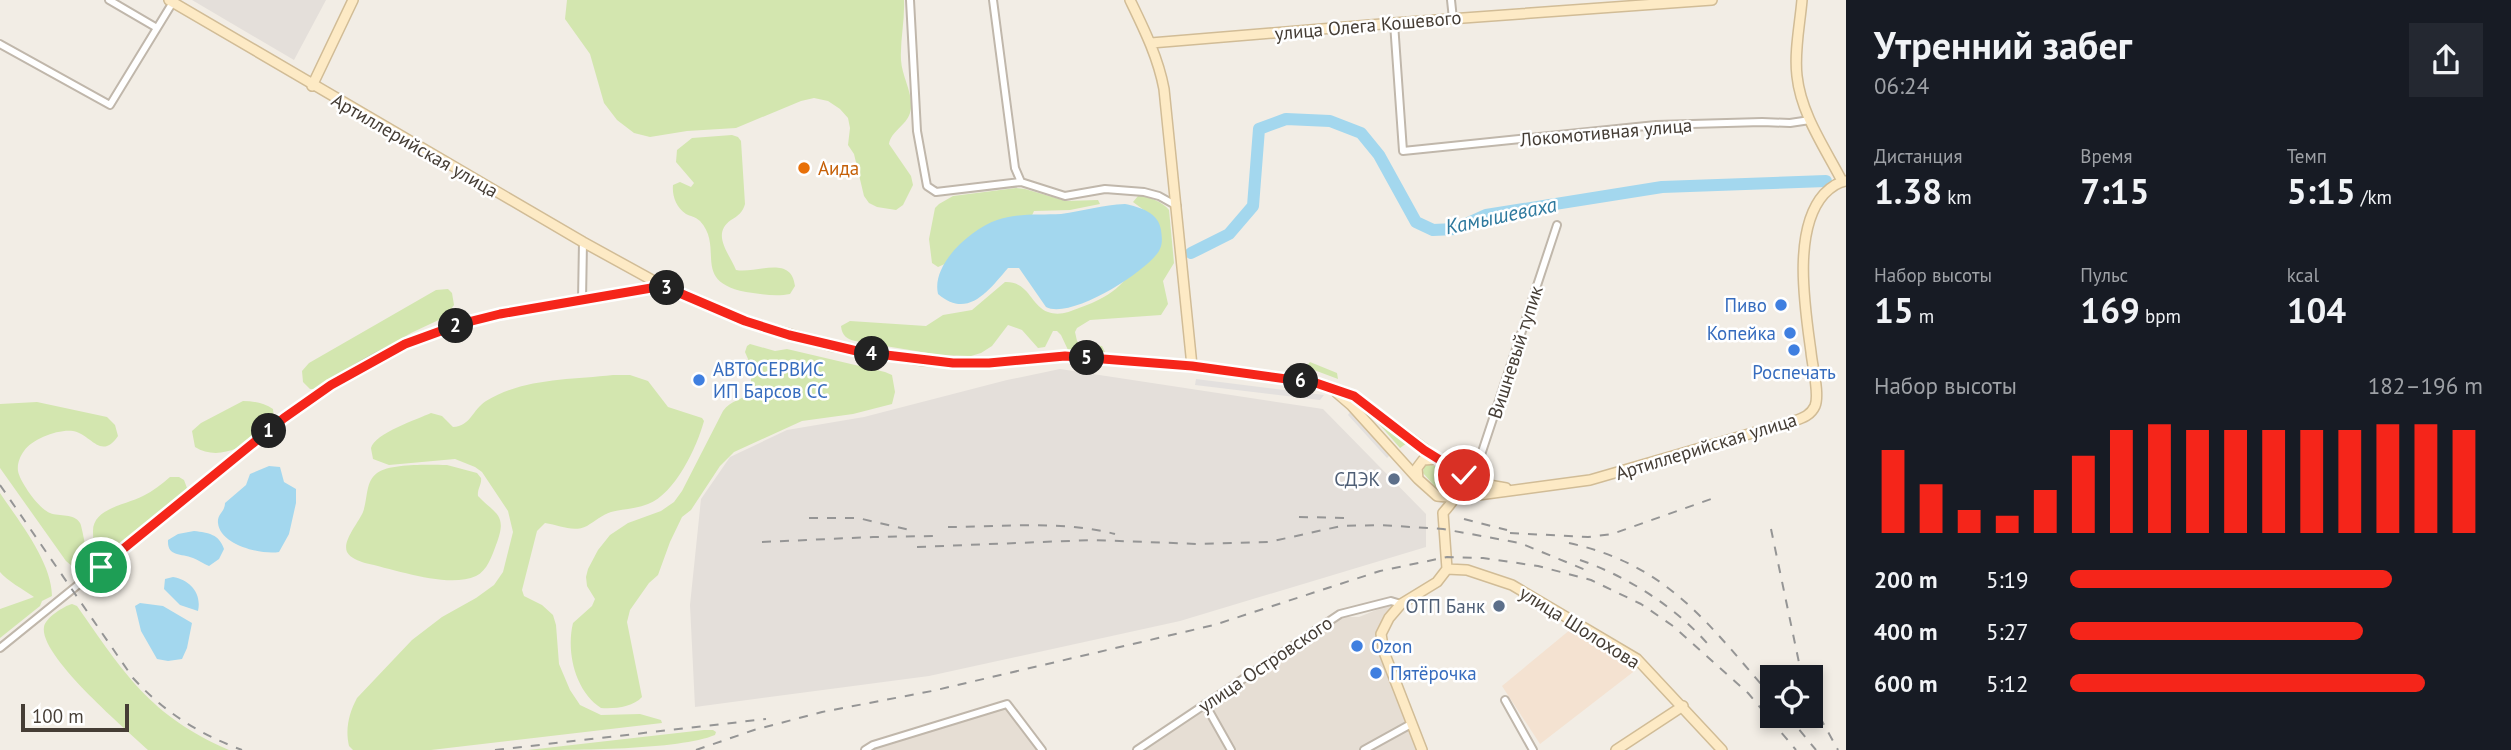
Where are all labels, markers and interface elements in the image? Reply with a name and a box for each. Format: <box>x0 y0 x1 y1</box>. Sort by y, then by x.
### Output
street label: улица Олега Кошевого <box>1274 5 1462 45</box>
text: Утренний забег <box>1874 20 2132 69</box>
button: share <box>2409 23 2483 97</box>
text: 06:24 <box>1874 71 1929 100</box>
street label: Артиллерийская улица <box>327 88 503 202</box>
street label: Локомотивная улица <box>1518 113 1693 152</box>
text: Дистанция <box>1874 144 1962 168</box>
text: Время <box>2080 144 2133 168</box>
text: Темп <box>2287 144 2327 168</box>
place label: Аида <box>818 156 859 180</box>
marker: Аида <box>796 160 812 176</box>
text: 1.38 <box>1874 168 1942 214</box>
text: 7:15 <box>2080 168 2149 214</box>
text: 5:15 <box>2287 168 2356 214</box>
text: km <box>1942 185 1972 209</box>
text: /km <box>2356 185 2392 209</box>
water label: Камышеваха <box>1443 190 1560 240</box>
text: Набор высоты <box>1874 263 1992 287</box>
text: Пульс <box>2080 263 2128 287</box>
text: kcal <box>2287 263 2319 287</box>
pin: 3 <box>650 270 684 306</box>
text: 3 <box>661 275 672 299</box>
street label: Вишневый тупик <box>1482 282 1548 422</box>
text: 15 <box>1874 287 1914 333</box>
text: 169 <box>2080 287 2140 333</box>
text: 104 <box>2287 287 2346 333</box>
place label: Пиво <box>1724 293 1767 317</box>
marker: Пиво <box>1773 297 1789 313</box>
text: m <box>1914 304 1934 328</box>
text: bpm <box>2140 304 2181 328</box>
pin: 2 <box>438 308 474 344</box>
text: 2 <box>450 313 461 337</box>
place label: Копейка <box>1707 321 1776 345</box>
marker: Копейка <box>1782 325 1798 341</box>
pin: 4 <box>854 336 890 372</box>
pin: 5 <box>1070 340 1104 376</box>
text: 4 <box>866 341 877 365</box>
marker: Роспечать <box>1786 342 1802 358</box>
text: 5 <box>1081 345 1092 369</box>
place label: АВТОСЕРВИС ИП Барсов СС <box>713 357 828 403</box>
place label: Роспечать <box>1752 360 1836 384</box>
pin: 6 <box>1284 364 1318 398</box>
text: 6 <box>1295 368 1306 392</box>
text: Набор высоты <box>1874 371 2017 400</box>
text: 182–196 m <box>2368 371 2483 400</box>
marker: АВТОСЕРВИС ИП Барсов СС <box>691 372 707 388</box>
street label: Артиллерийская улица <box>1612 407 1800 485</box>
pin: 1 <box>252 414 286 448</box>
text: 1 <box>263 418 274 442</box>
pin <box>1434 445 1494 505</box>
icon: check <box>1445 456 1483 494</box>
place label: СДЭК <box>1334 467 1380 491</box>
marker: СДЭК <box>1386 471 1402 487</box>
pin <box>71 537 131 597</box>
icon: arrive <box>82 548 120 586</box>
text: 200 m <box>1874 565 1937 594</box>
text: 5:19 <box>1986 565 2029 594</box>
street label: улица Шолохова <box>1515 580 1645 674</box>
place label: ОТП Банк <box>1406 594 1485 618</box>
marker: ОТП Банк <box>1491 598 1507 614</box>
street label: улица Островского <box>1193 610 1337 718</box>
text: 400 m <box>1874 617 1937 646</box>
text: 5:27 <box>1986 617 2029 646</box>
place label: Ozon <box>1371 634 1412 658</box>
marker: Ozon <box>1349 638 1365 654</box>
place label: Пятёрочка <box>1390 661 1477 685</box>
marker: Пятёрочка <box>1368 665 1384 681</box>
map controls <box>1760 665 1823 728</box>
button: locate <box>1760 665 1823 728</box>
text: 600 m <box>1874 669 1937 698</box>
text: 5:12 <box>1986 669 2029 698</box>
scale bar <box>21 701 130 733</box>
text: 100 m <box>32 704 84 728</box>

